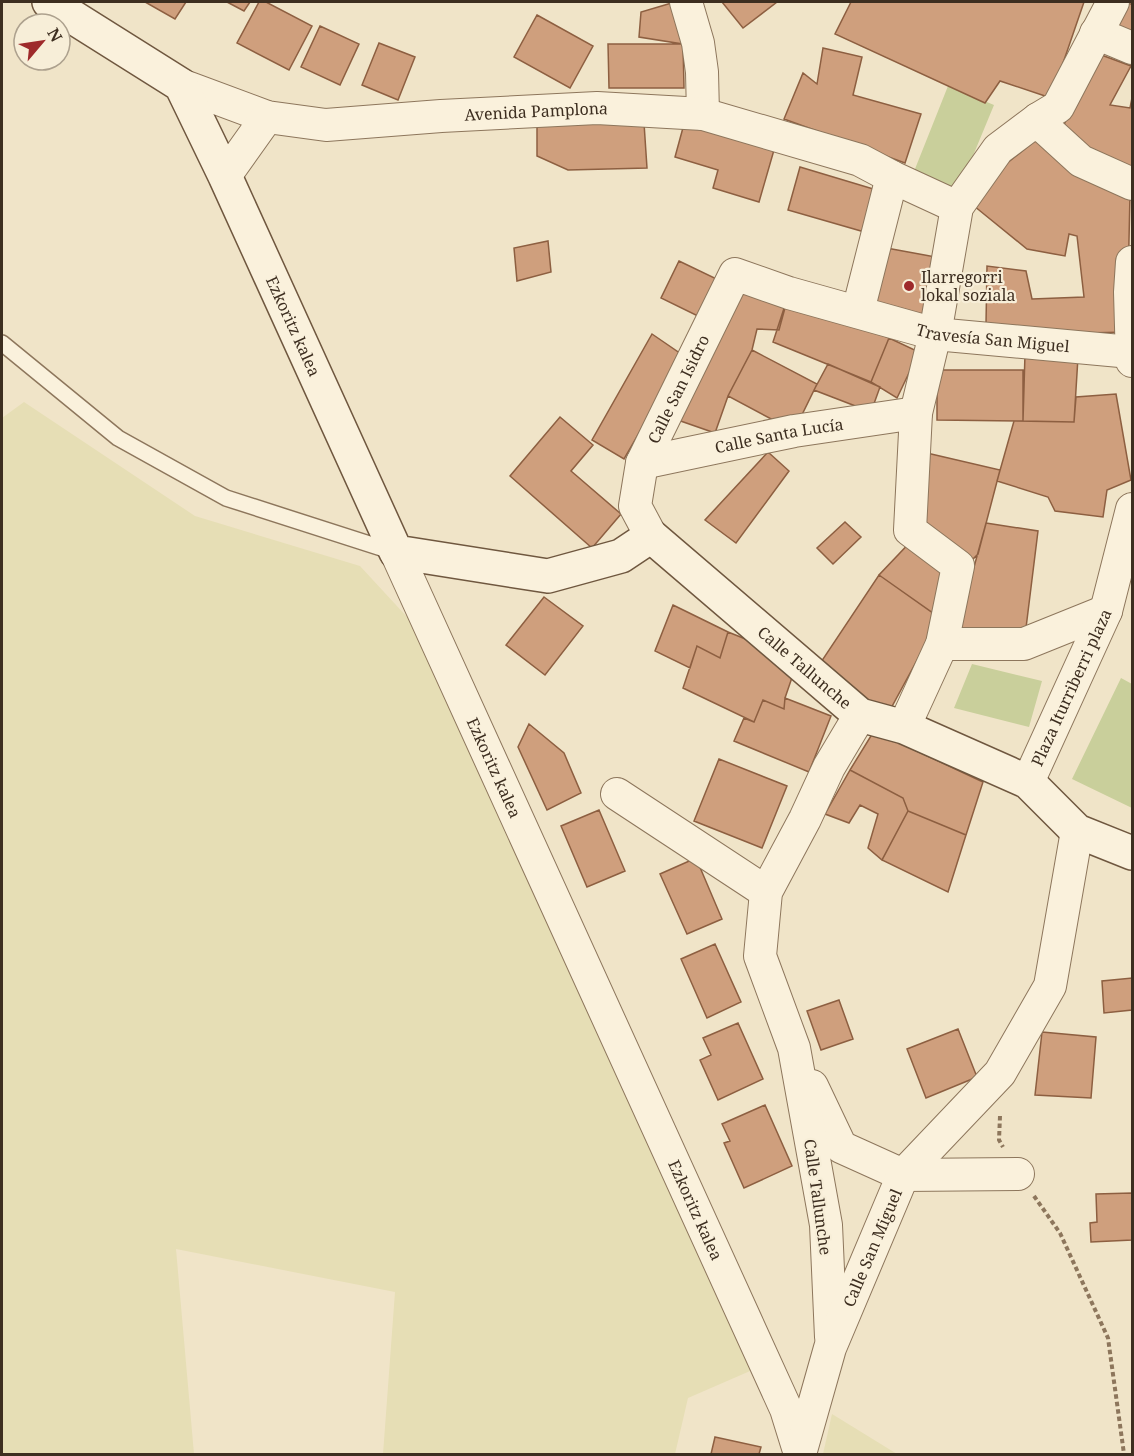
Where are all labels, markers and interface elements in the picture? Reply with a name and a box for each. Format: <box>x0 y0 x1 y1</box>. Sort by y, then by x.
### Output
north arrow <box>12 12 72 72</box>
text: N <box>42 24 68 46</box>
street label: Avenida Pamplona <box>464 97 609 126</box>
place label: Ilarregorri lokal soziala <box>921 266 1015 306</box>
street label: Ezkoritz kalea <box>261 272 326 380</box>
marker: Ilarregorri lokal soziala <box>902 279 916 293</box>
street label: Travesía San Miguel <box>914 318 1070 357</box>
street label: Calle San Isidro <box>642 331 714 447</box>
street label: Calle Santa Lucía <box>713 413 845 458</box>
street label: Plaza Iturriberri plaza <box>1026 605 1117 770</box>
street label: Calle Tallunche <box>753 621 856 714</box>
street label: Ezkoritz kalea <box>462 714 527 821</box>
street label: Calle Tallunche <box>799 1138 837 1256</box>
street label: Ezkoritz kalea <box>663 1156 728 1264</box>
street label: Calle San Miguel <box>838 1185 907 1310</box>

